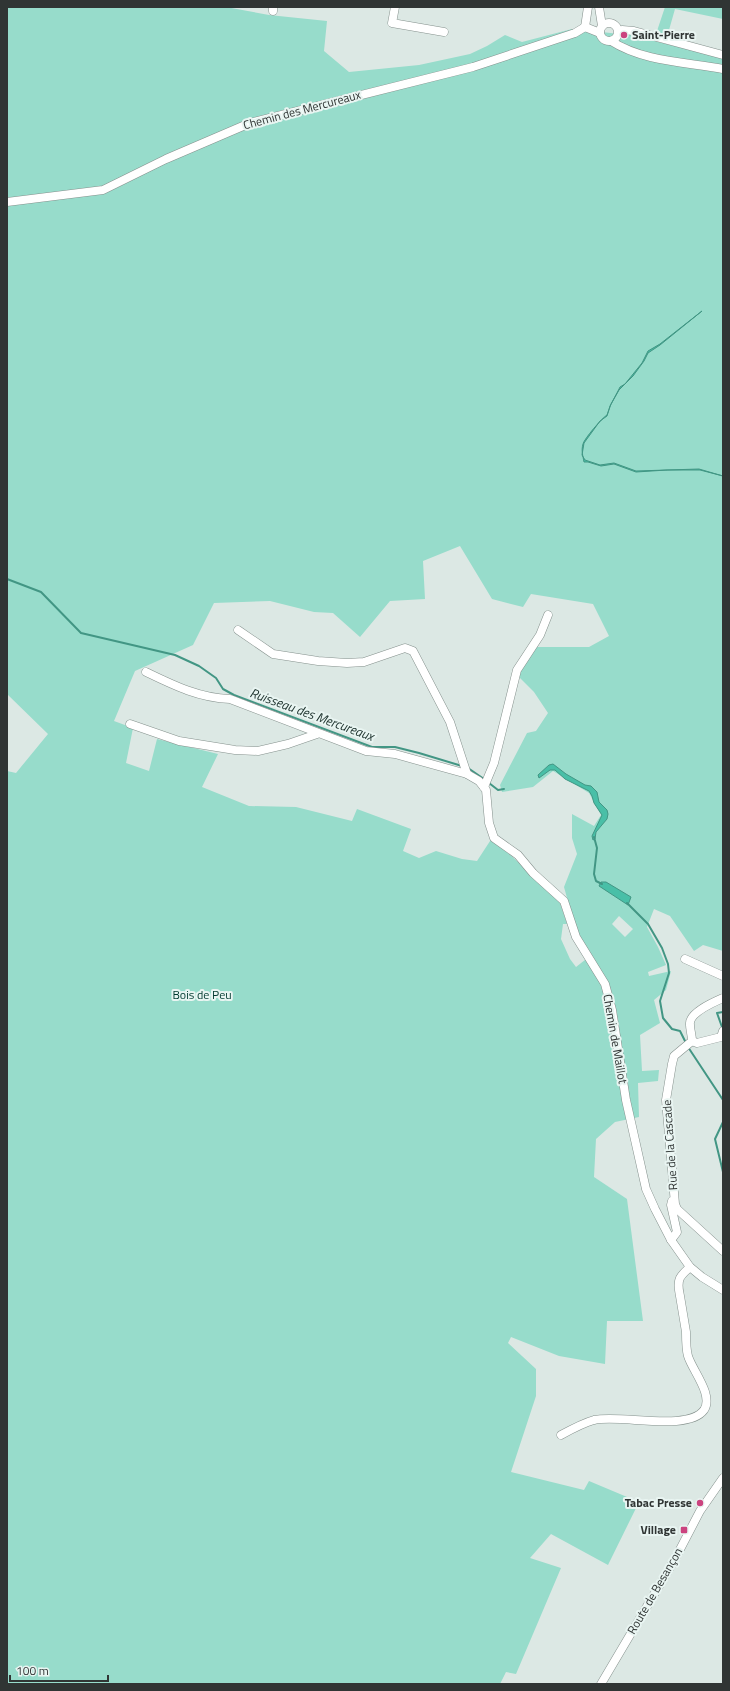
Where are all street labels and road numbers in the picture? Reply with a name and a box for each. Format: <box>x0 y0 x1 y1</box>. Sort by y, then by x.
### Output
street label: Chemin des Mercureaux <box>241 85 363 134</box>
street label: Chemin de Maillot <box>598 993 633 1086</box>
street label: Rue de la Cascade <box>657 1099 682 1191</box>
street label: Route de Besançon <box>622 1544 687 1638</box>

